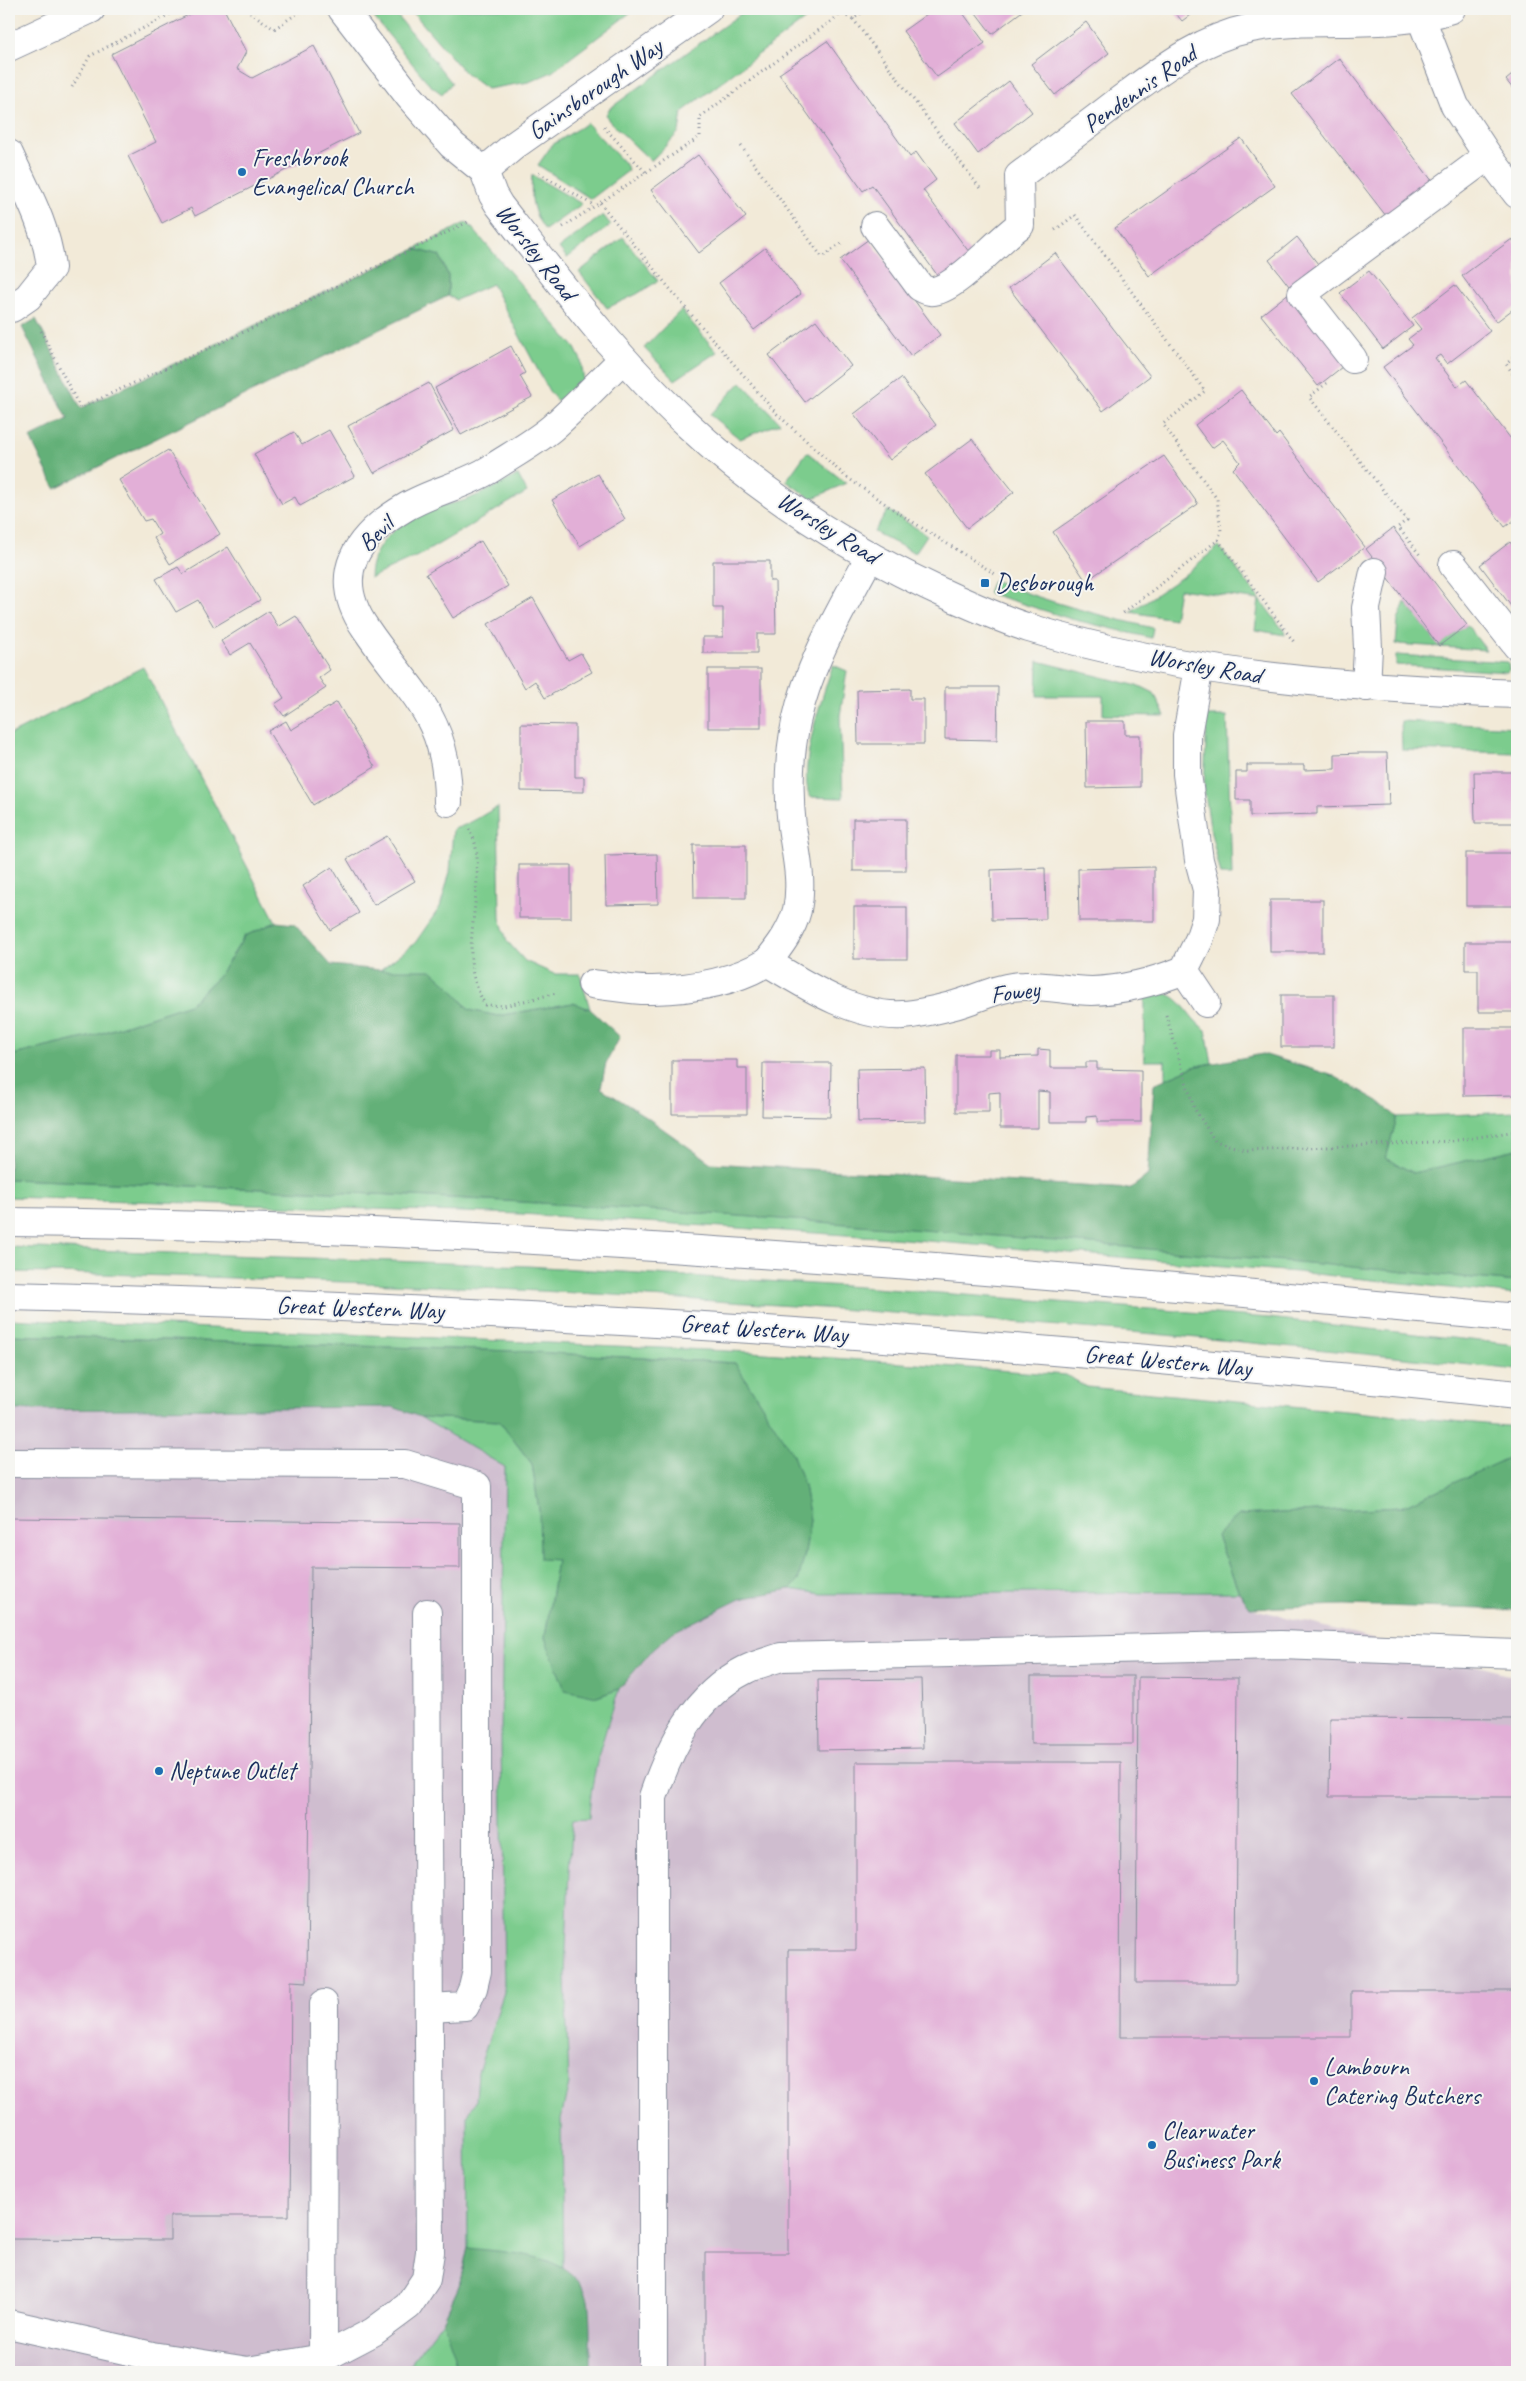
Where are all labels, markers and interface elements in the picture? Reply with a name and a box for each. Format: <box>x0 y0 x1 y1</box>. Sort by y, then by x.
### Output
street label: Gainsborough Way <box>521 29 671 147</box>
street label: Pendennis Road <box>1077 36 1206 140</box>
place label: Freshbrook Evangelical Church <box>252 142 415 203</box>
marker: Freshbrook Evangelical Church <box>236 166 248 178</box>
street label: Worsley Road <box>488 197 586 310</box>
street label: Worsley Road <box>771 484 888 574</box>
street label: Bevil <box>351 506 404 559</box>
place label: Desborough <box>995 567 1095 599</box>
marker: Desborough <box>979 577 991 589</box>
street label: Worsley Road <box>1146 640 1268 692</box>
street label: Fowey <box>989 973 1043 1011</box>
street label: Great Western Way <box>276 1289 447 1327</box>
street label: Great Western Way <box>679 1307 851 1351</box>
street label: Great Western Way <box>1083 1338 1255 1384</box>
place label: Neptune Outlet <box>169 1755 299 1787</box>
marker: Neptune Outlet <box>153 1765 165 1777</box>
place label: Lambourn Catering Butchers <box>1324 2051 1483 2112</box>
marker: Lambourn Catering Butchers <box>1308 2075 1320 2087</box>
place label: Clearwater Business Park <box>1162 2115 1281 2176</box>
marker: Clearwater Business Park <box>1146 2139 1158 2151</box>

